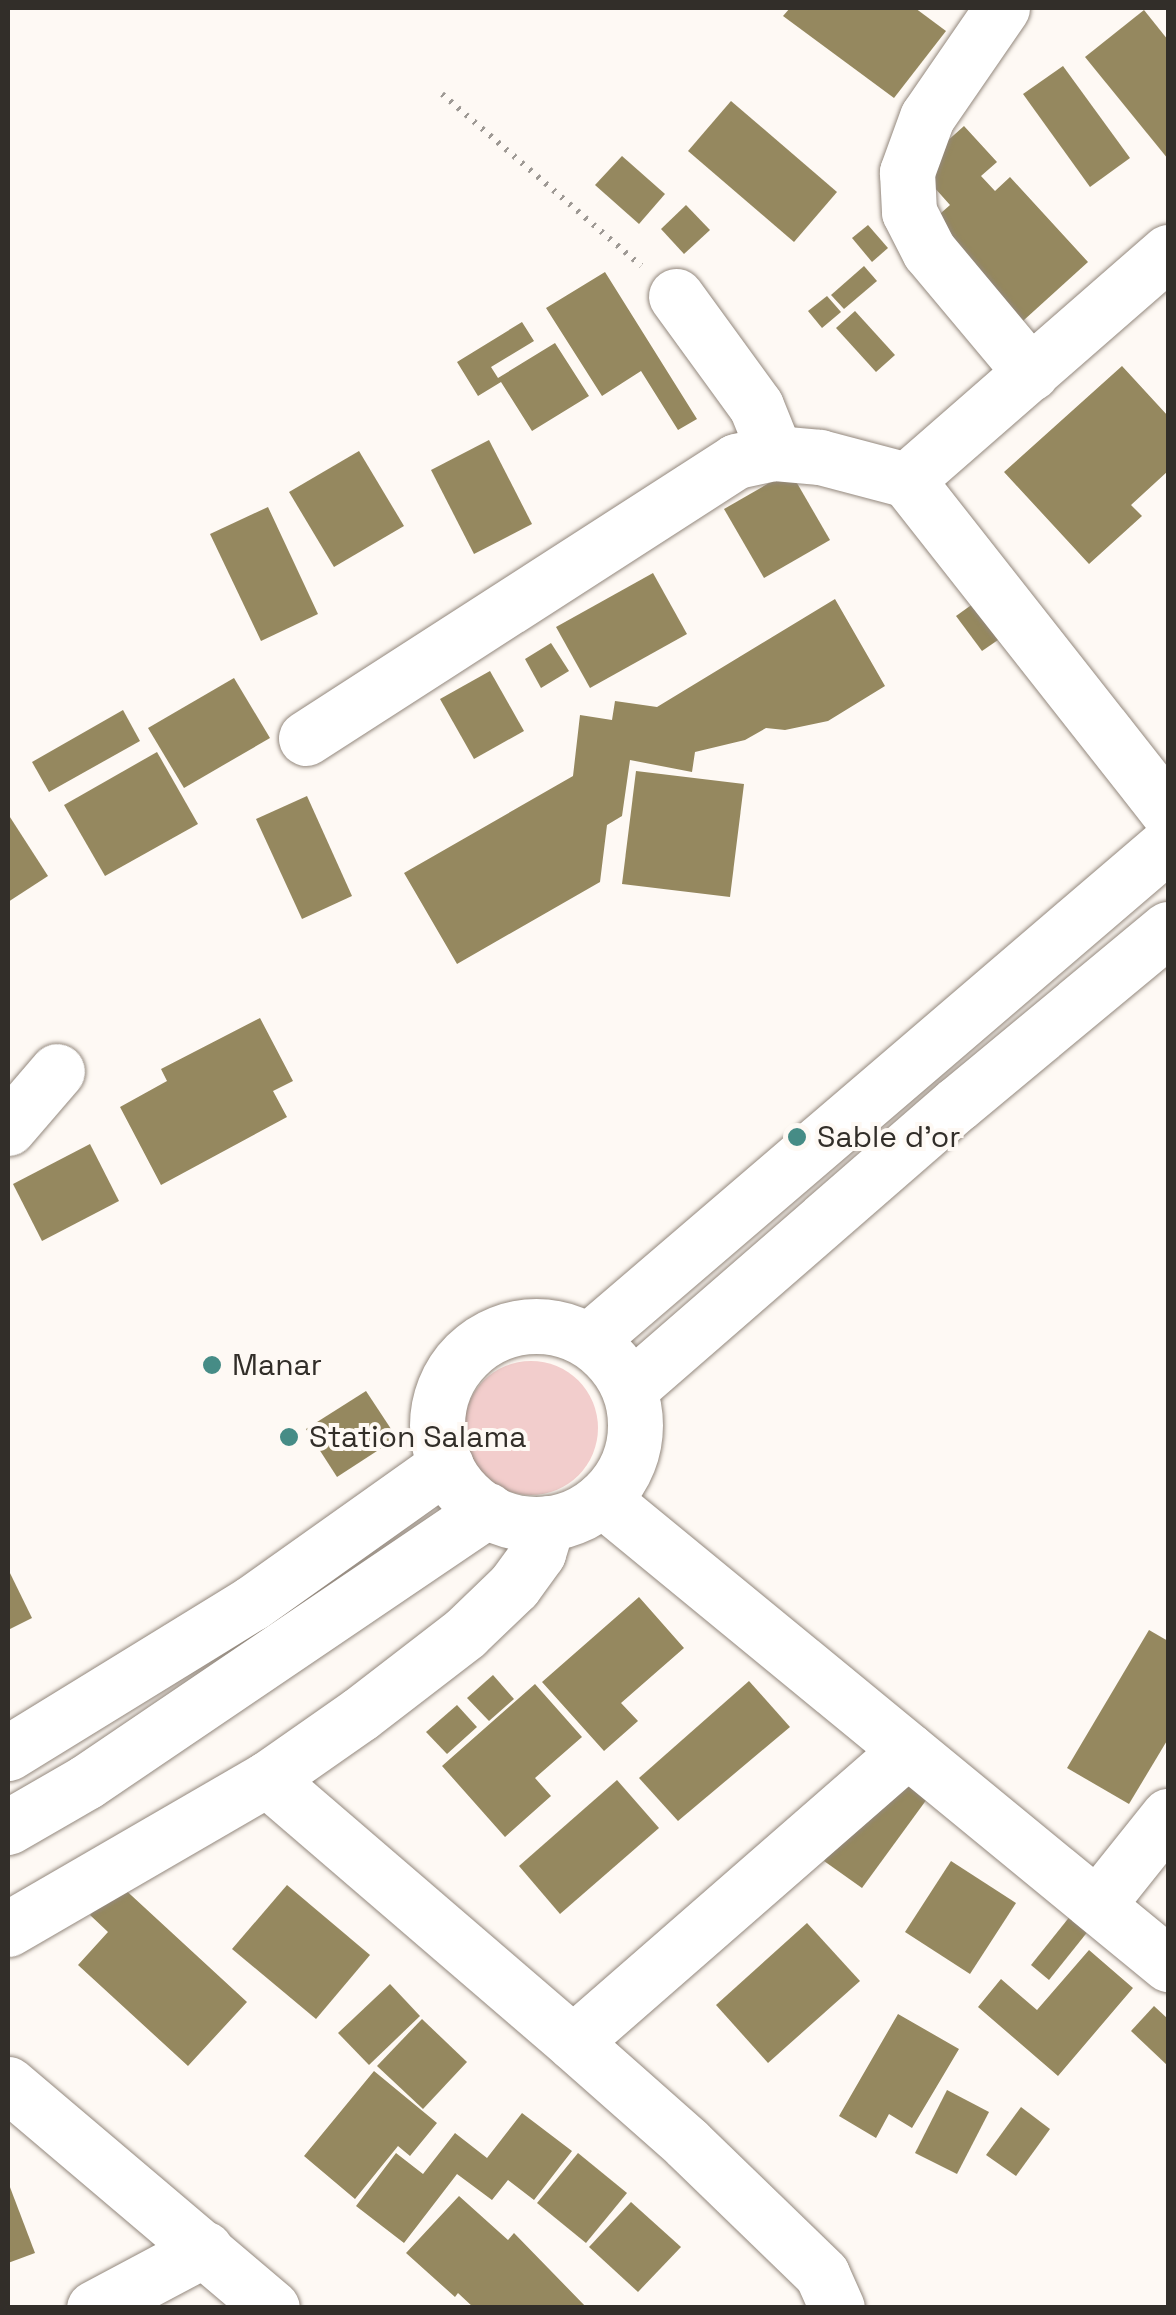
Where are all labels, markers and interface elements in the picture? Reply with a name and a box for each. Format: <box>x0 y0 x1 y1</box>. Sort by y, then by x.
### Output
place label: Sable d'or <box>817 1119 961 1155</box>
marker: Sable d'or <box>786 1126 808 1148</box>
place label: Manar <box>232 1347 322 1383</box>
marker: Manar <box>201 1354 223 1376</box>
place label: Station Salama <box>309 1419 526 1455</box>
marker: Station Salama <box>278 1426 300 1448</box>

